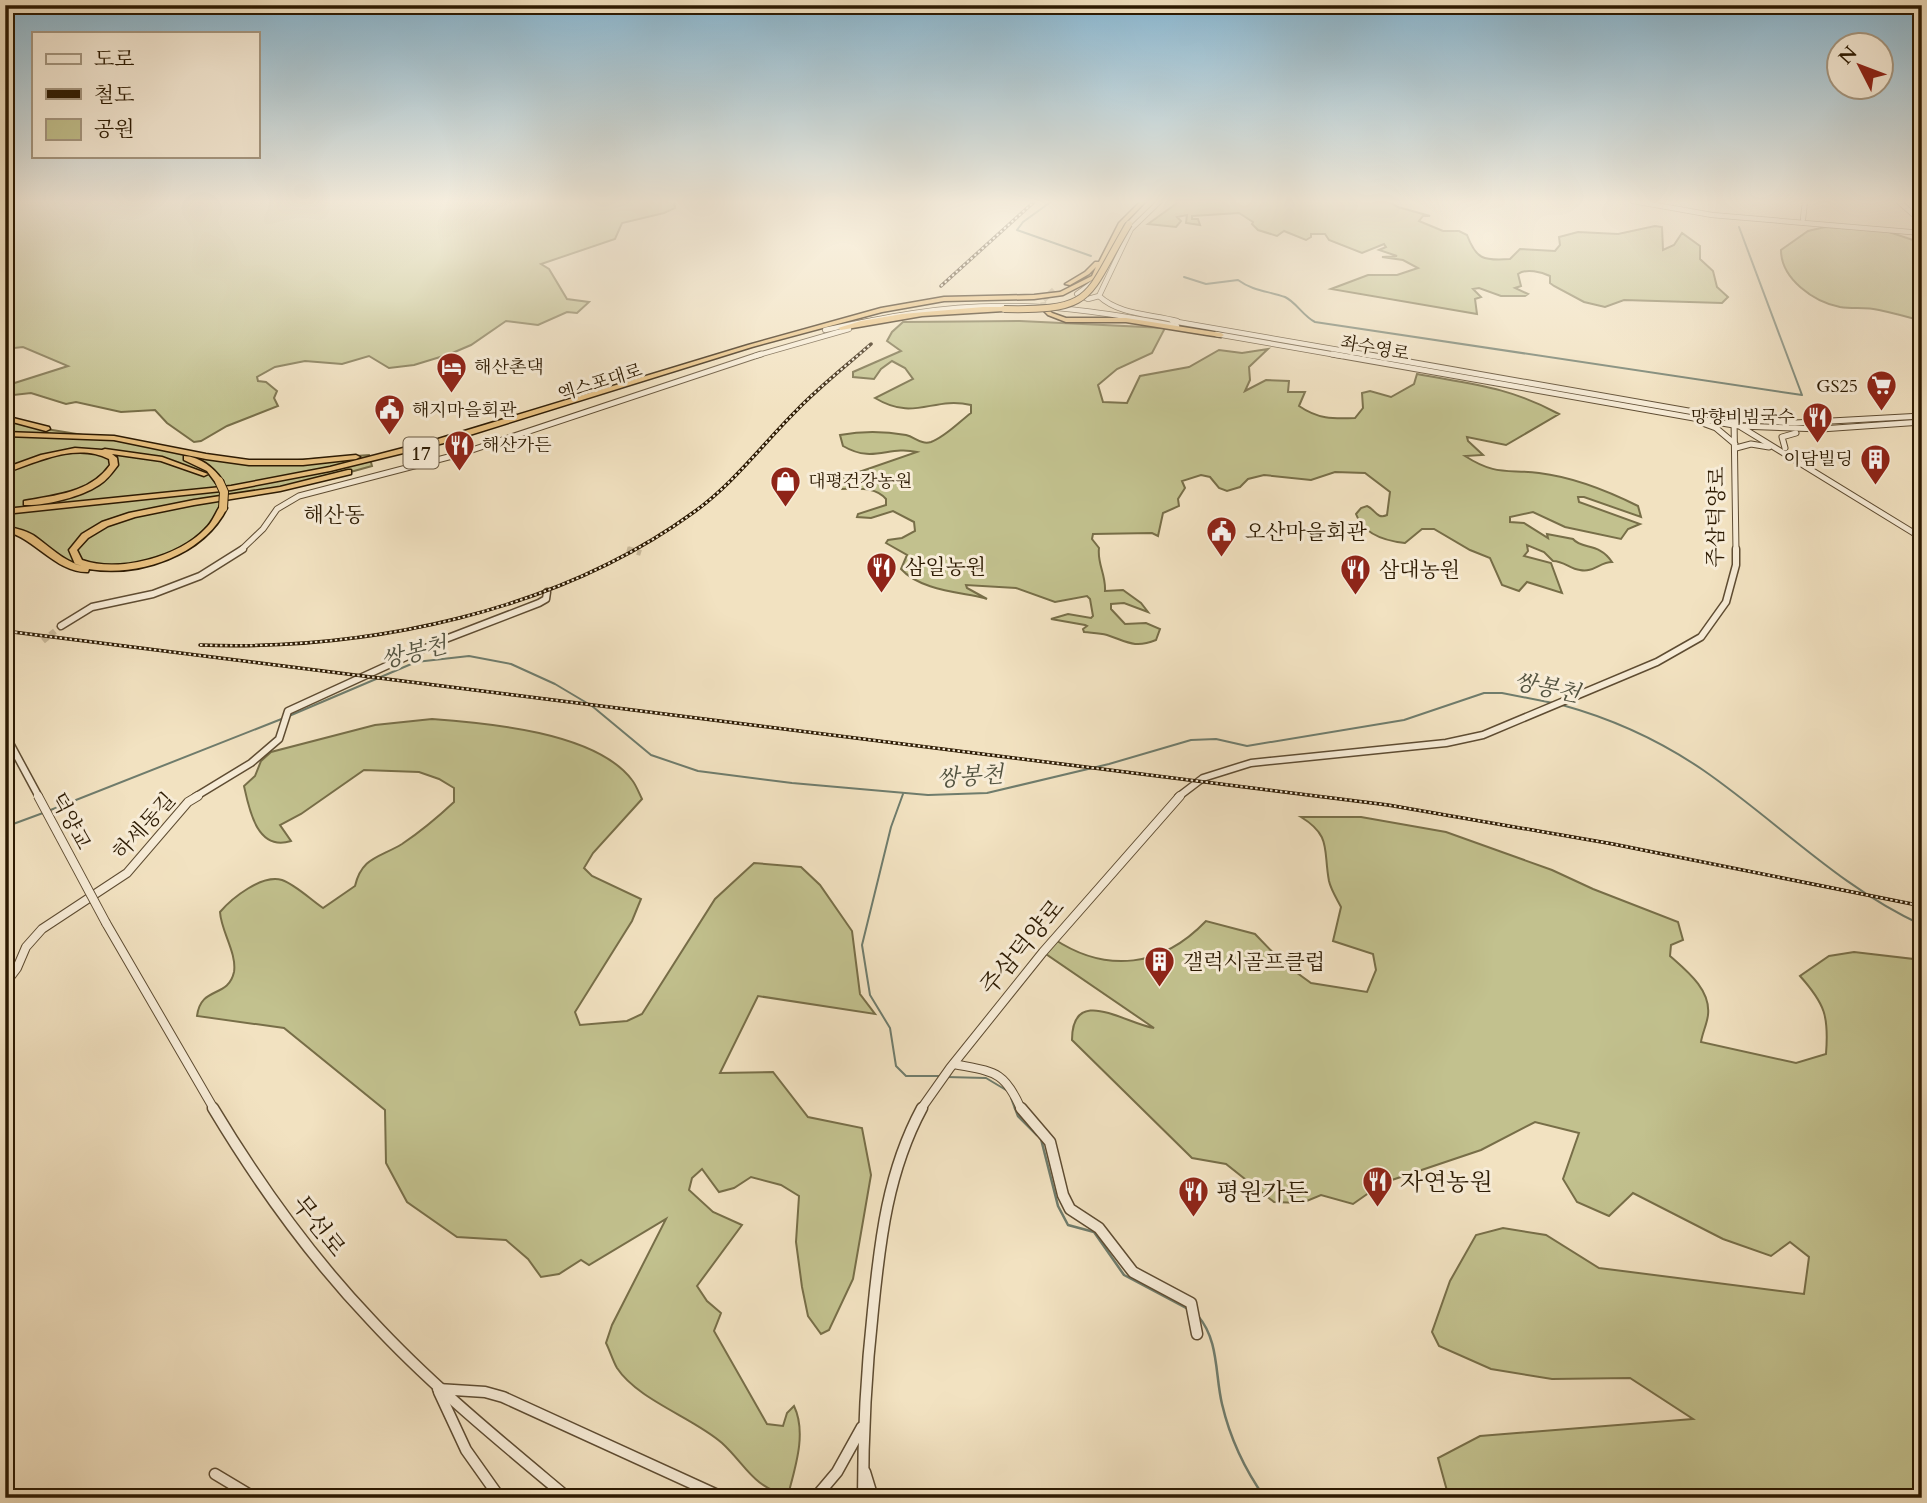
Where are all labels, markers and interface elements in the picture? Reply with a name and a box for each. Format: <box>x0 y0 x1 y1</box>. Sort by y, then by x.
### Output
legend <box>32 32 259 158</box>
north arrow <box>1826 32 1896 102</box>
text: N <box>1833 40 1864 70</box>
text: 도로 <box>94 45 135 74</box>
text: 철도 <box>94 81 135 110</box>
text: 공원 <box>94 115 135 144</box>
street label: 좌수영로 <box>1338 330 1411 367</box>
hotel icon: 해산촌댁 <box>434 350 468 394</box>
place label: 해산촌댁 <box>474 355 544 380</box>
street label: 엑스포대로 <box>555 358 645 407</box>
supermarket icon: GS25 <box>1864 369 1898 413</box>
place label: GS25 <box>1816 374 1858 399</box>
public building icon: 해지마을회관 <box>372 393 406 437</box>
place label: 해지마을회관 <box>412 398 517 423</box>
restaurant icon: 망향비빔국수 <box>1801 400 1835 444</box>
place label: 망향비빔국수 <box>1691 405 1795 430</box>
restaurant icon: 해산가든 <box>442 428 476 472</box>
place label: 해산가든 <box>482 433 552 458</box>
road number: 17 <box>404 437 438 468</box>
building icon: 이담빌딩 <box>1859 442 1893 486</box>
place label: 이담빌딩 <box>1783 447 1853 472</box>
shop icon: 대평건강농원 <box>768 464 802 508</box>
street label: 주삼덕양로 <box>1701 466 1732 568</box>
place label: 대평건강농원 <box>808 469 912 494</box>
district label: 해산동 <box>304 501 364 530</box>
public building icon: 오산마을회관 <box>1205 515 1239 559</box>
place label: 오산마을회관 <box>1245 518 1367 547</box>
restaurant icon: 삼일농원 <box>865 550 899 594</box>
place label: 삼일농원 <box>905 553 986 582</box>
restaurant icon: 삼대농원 <box>1339 553 1373 597</box>
place label: 삼대농원 <box>1379 556 1460 585</box>
water label: 쌍봉천 <box>378 629 452 676</box>
water label: 쌍봉천 <box>1511 665 1584 710</box>
water label: 쌍봉천 <box>936 759 1006 794</box>
street label: 하세동길 <box>106 786 182 866</box>
street label: 덕양교 <box>43 788 98 855</box>
street label: 주삼덕양로 <box>972 892 1072 1002</box>
building icon: 갤럭시골프클럽 <box>1143 945 1177 989</box>
place label: 갤럭시골프클럽 <box>1183 948 1325 977</box>
restaurant icon: 자연농원 <box>1360 1165 1394 1209</box>
place label: 자연농원 <box>1400 1166 1493 1199</box>
restaurant icon: 평원가든 <box>1176 1175 1210 1219</box>
place label: 평원가든 <box>1216 1176 1309 1209</box>
street label: 무선로 <box>284 1189 353 1264</box>

